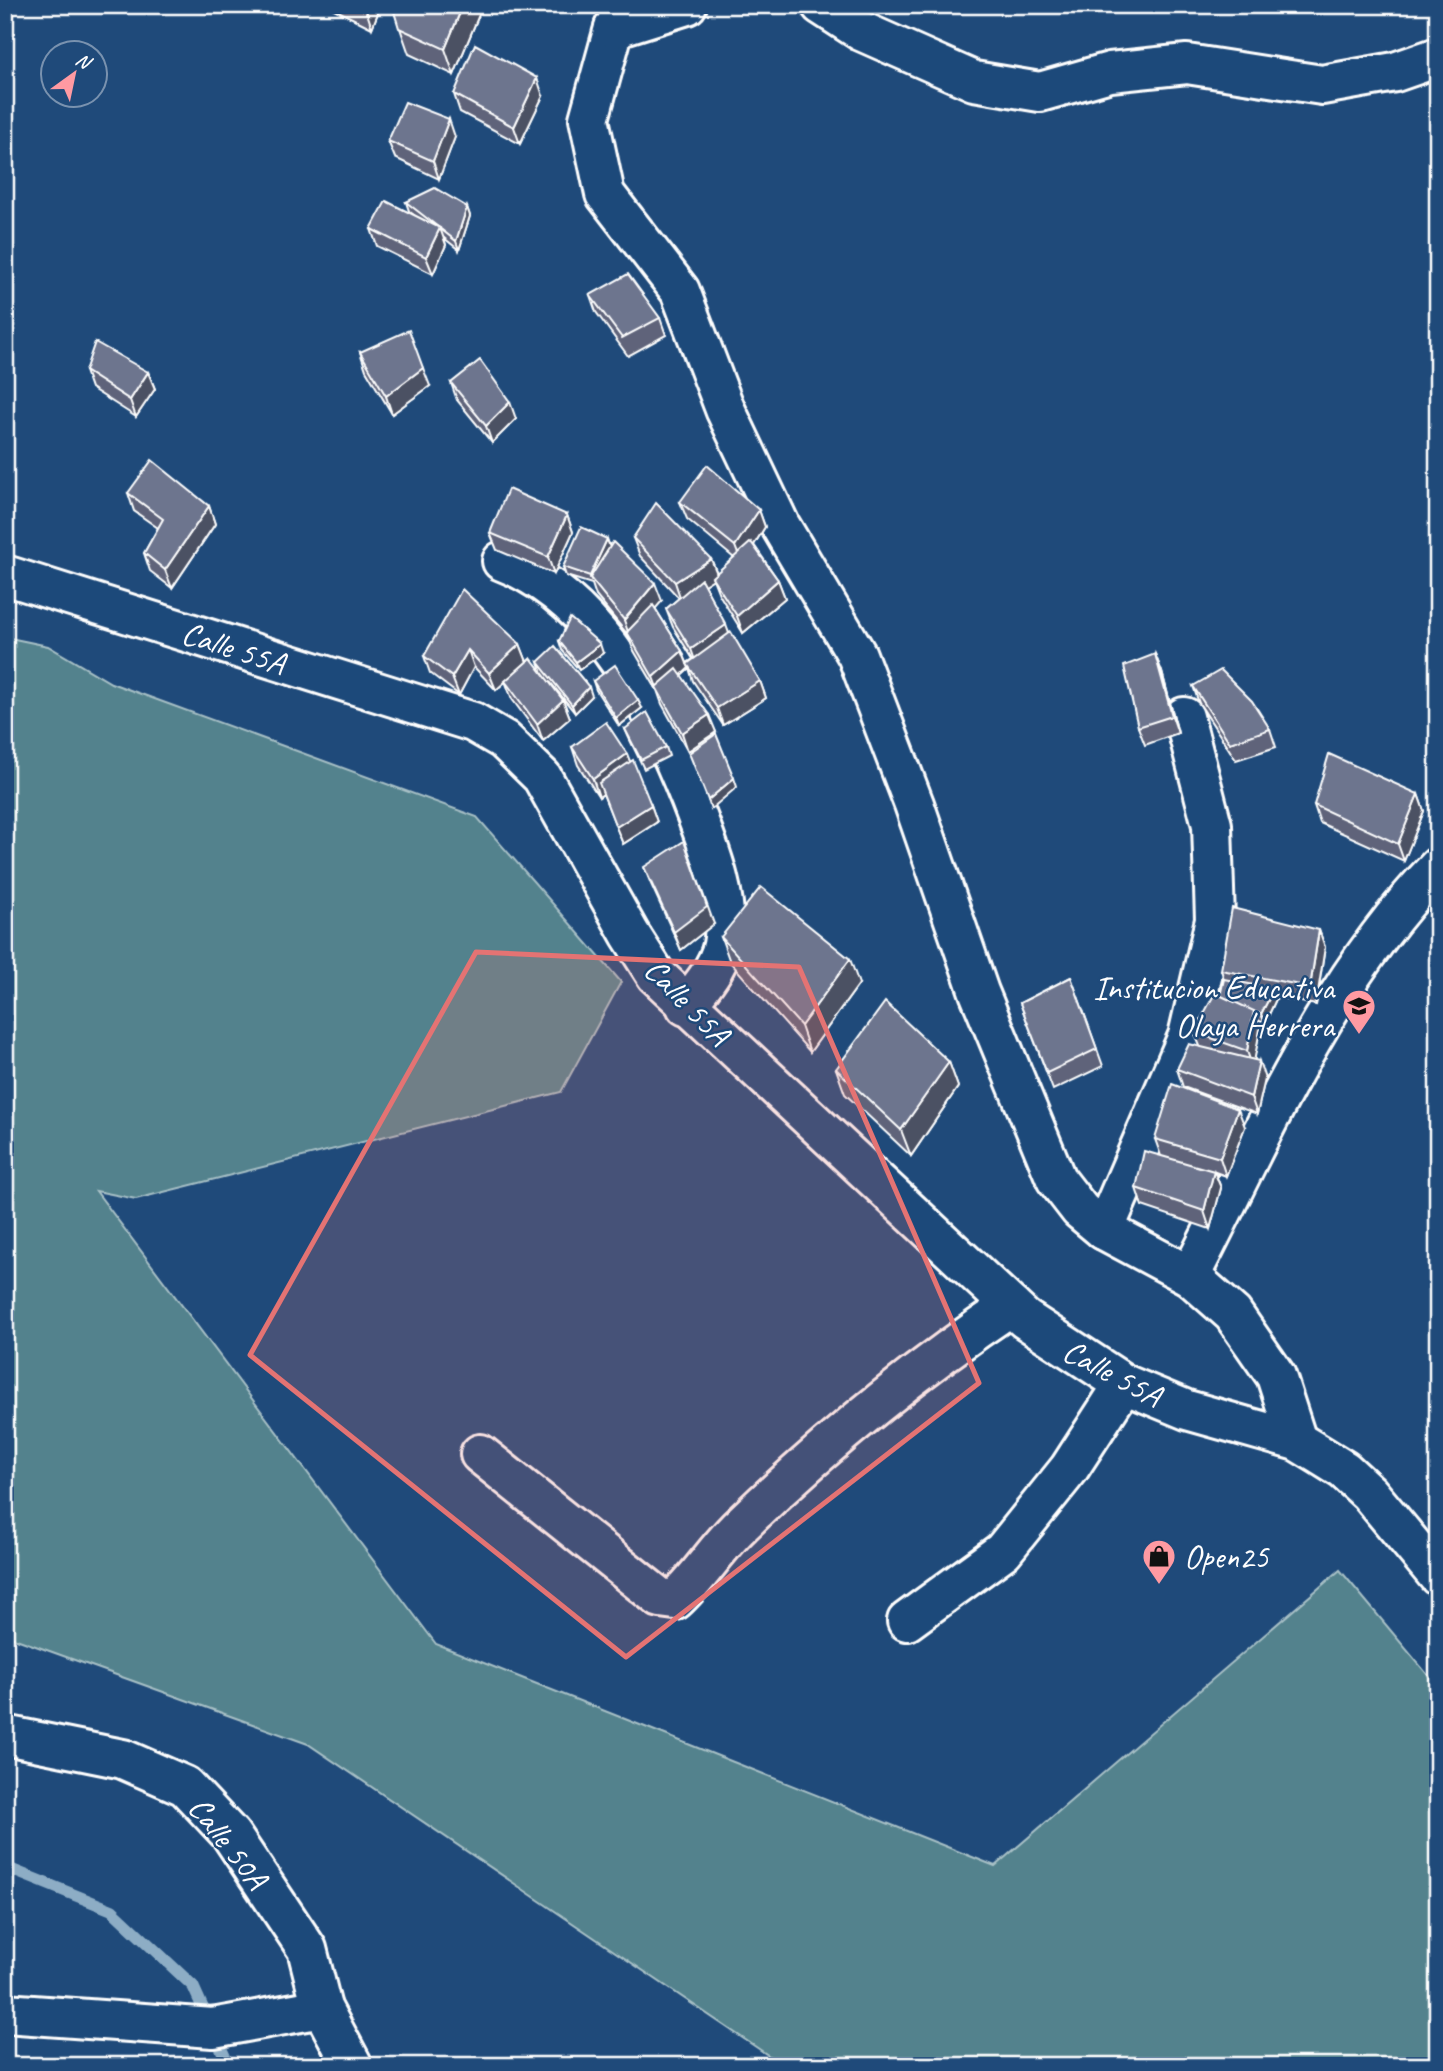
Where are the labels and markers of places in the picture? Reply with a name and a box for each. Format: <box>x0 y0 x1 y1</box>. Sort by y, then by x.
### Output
place label: Institucion Educativa Olaya Herrera <box>1093 967 1336 1047</box>
school or university icon: Institucion Educativa Olaya Herrera <box>1340 987 1378 1036</box>
place label: Open25 <box>1184 1536 1271 1578</box>
shop icon: Open25 <box>1140 1537 1178 1586</box>

